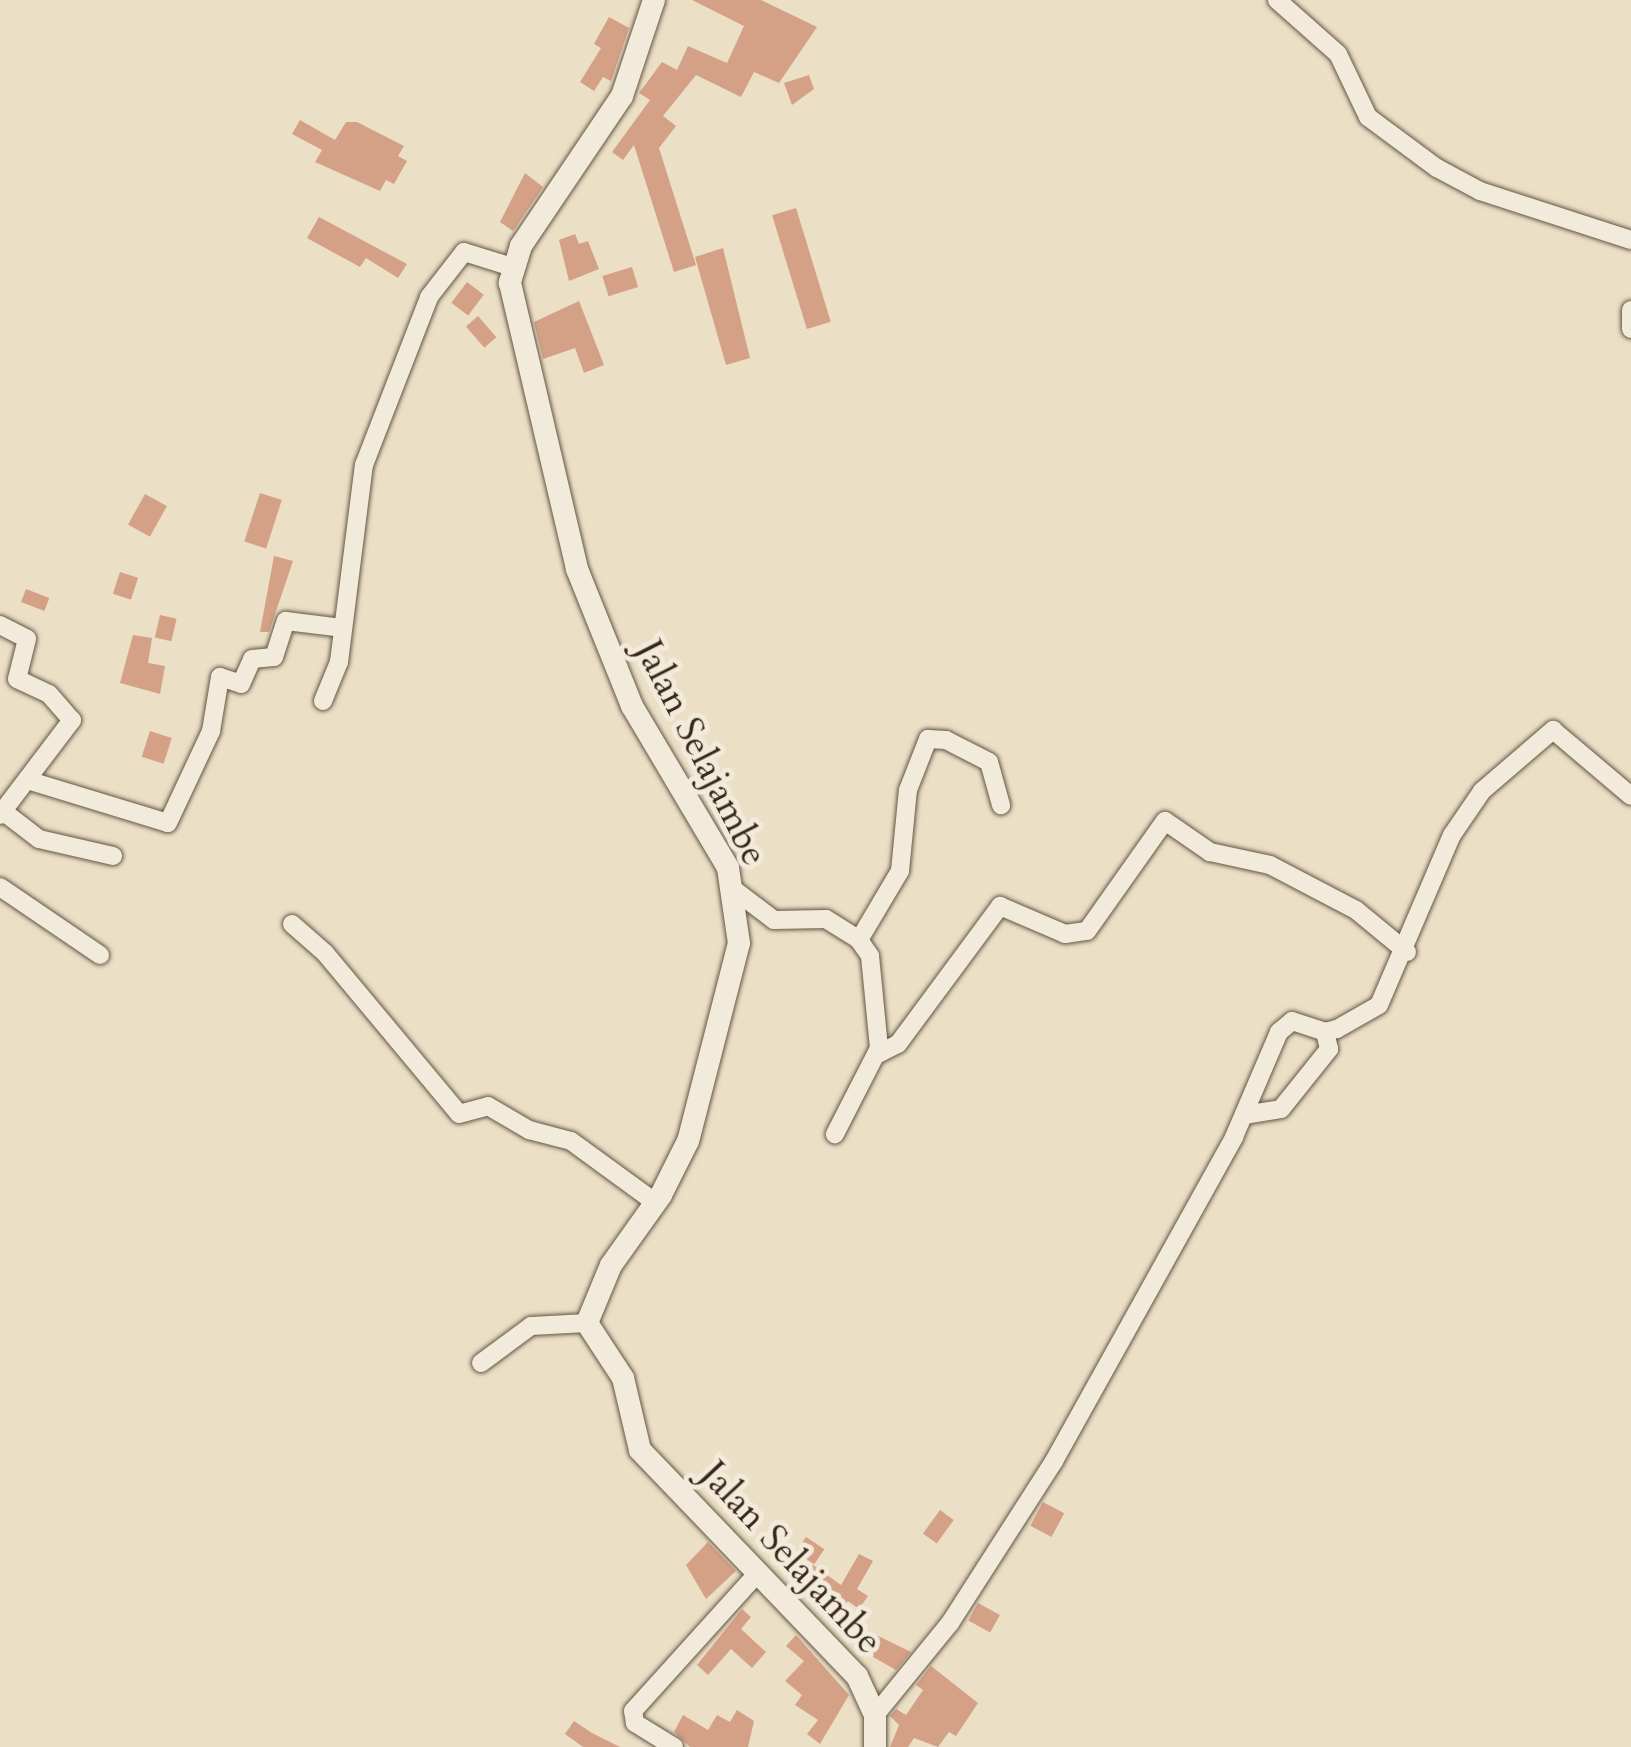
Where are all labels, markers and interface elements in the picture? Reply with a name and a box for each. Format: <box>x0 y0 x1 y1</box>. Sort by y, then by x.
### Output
street label: Jalan Selajambe <box>625 633 777 873</box>
street label: Jalan Selajambe <box>690 1452 892 1664</box>

